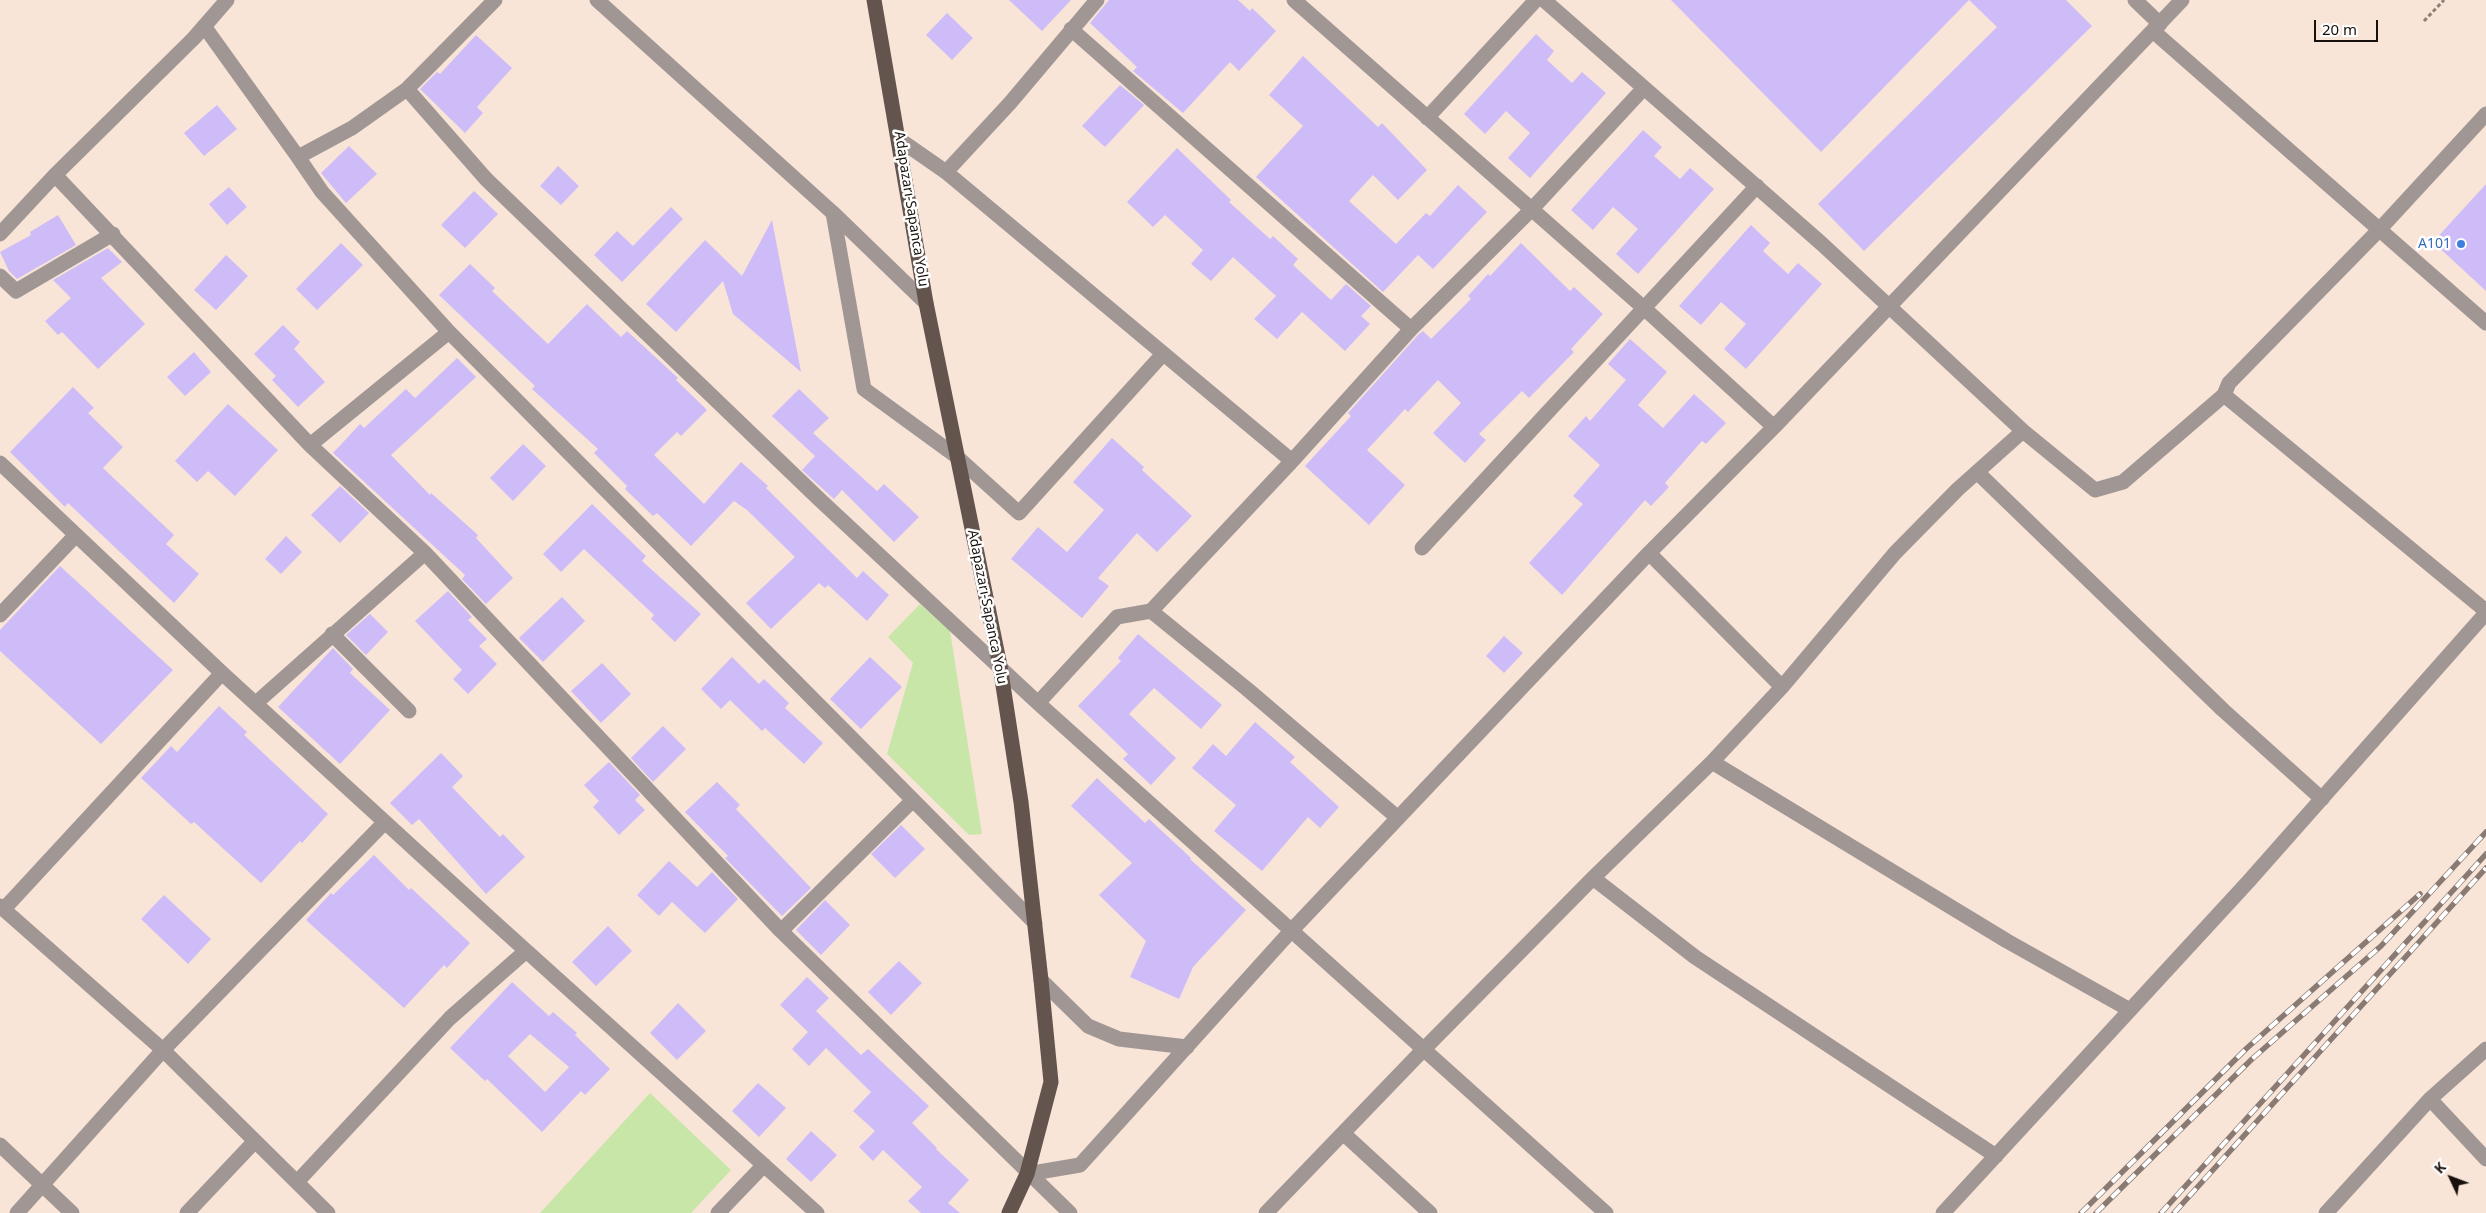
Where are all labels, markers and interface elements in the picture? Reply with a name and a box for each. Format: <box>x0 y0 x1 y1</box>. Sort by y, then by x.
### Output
scale bar <box>2316 10 2380 42</box>
text: 20 m <box>2322 19 2357 39</box>
street label: Adapazarı-Sapanca Yolu <box>890 130 932 288</box>
place label: A101 <box>2418 236 2451 252</box>
marker: A101 <box>2455 238 2467 250</box>
street label: Adapazarı-Sapanca Yolu <box>964 528 1010 686</box>
north arrow <box>2426 1153 2476 1203</box>
text: K <box>2430 1158 2450 1177</box>

